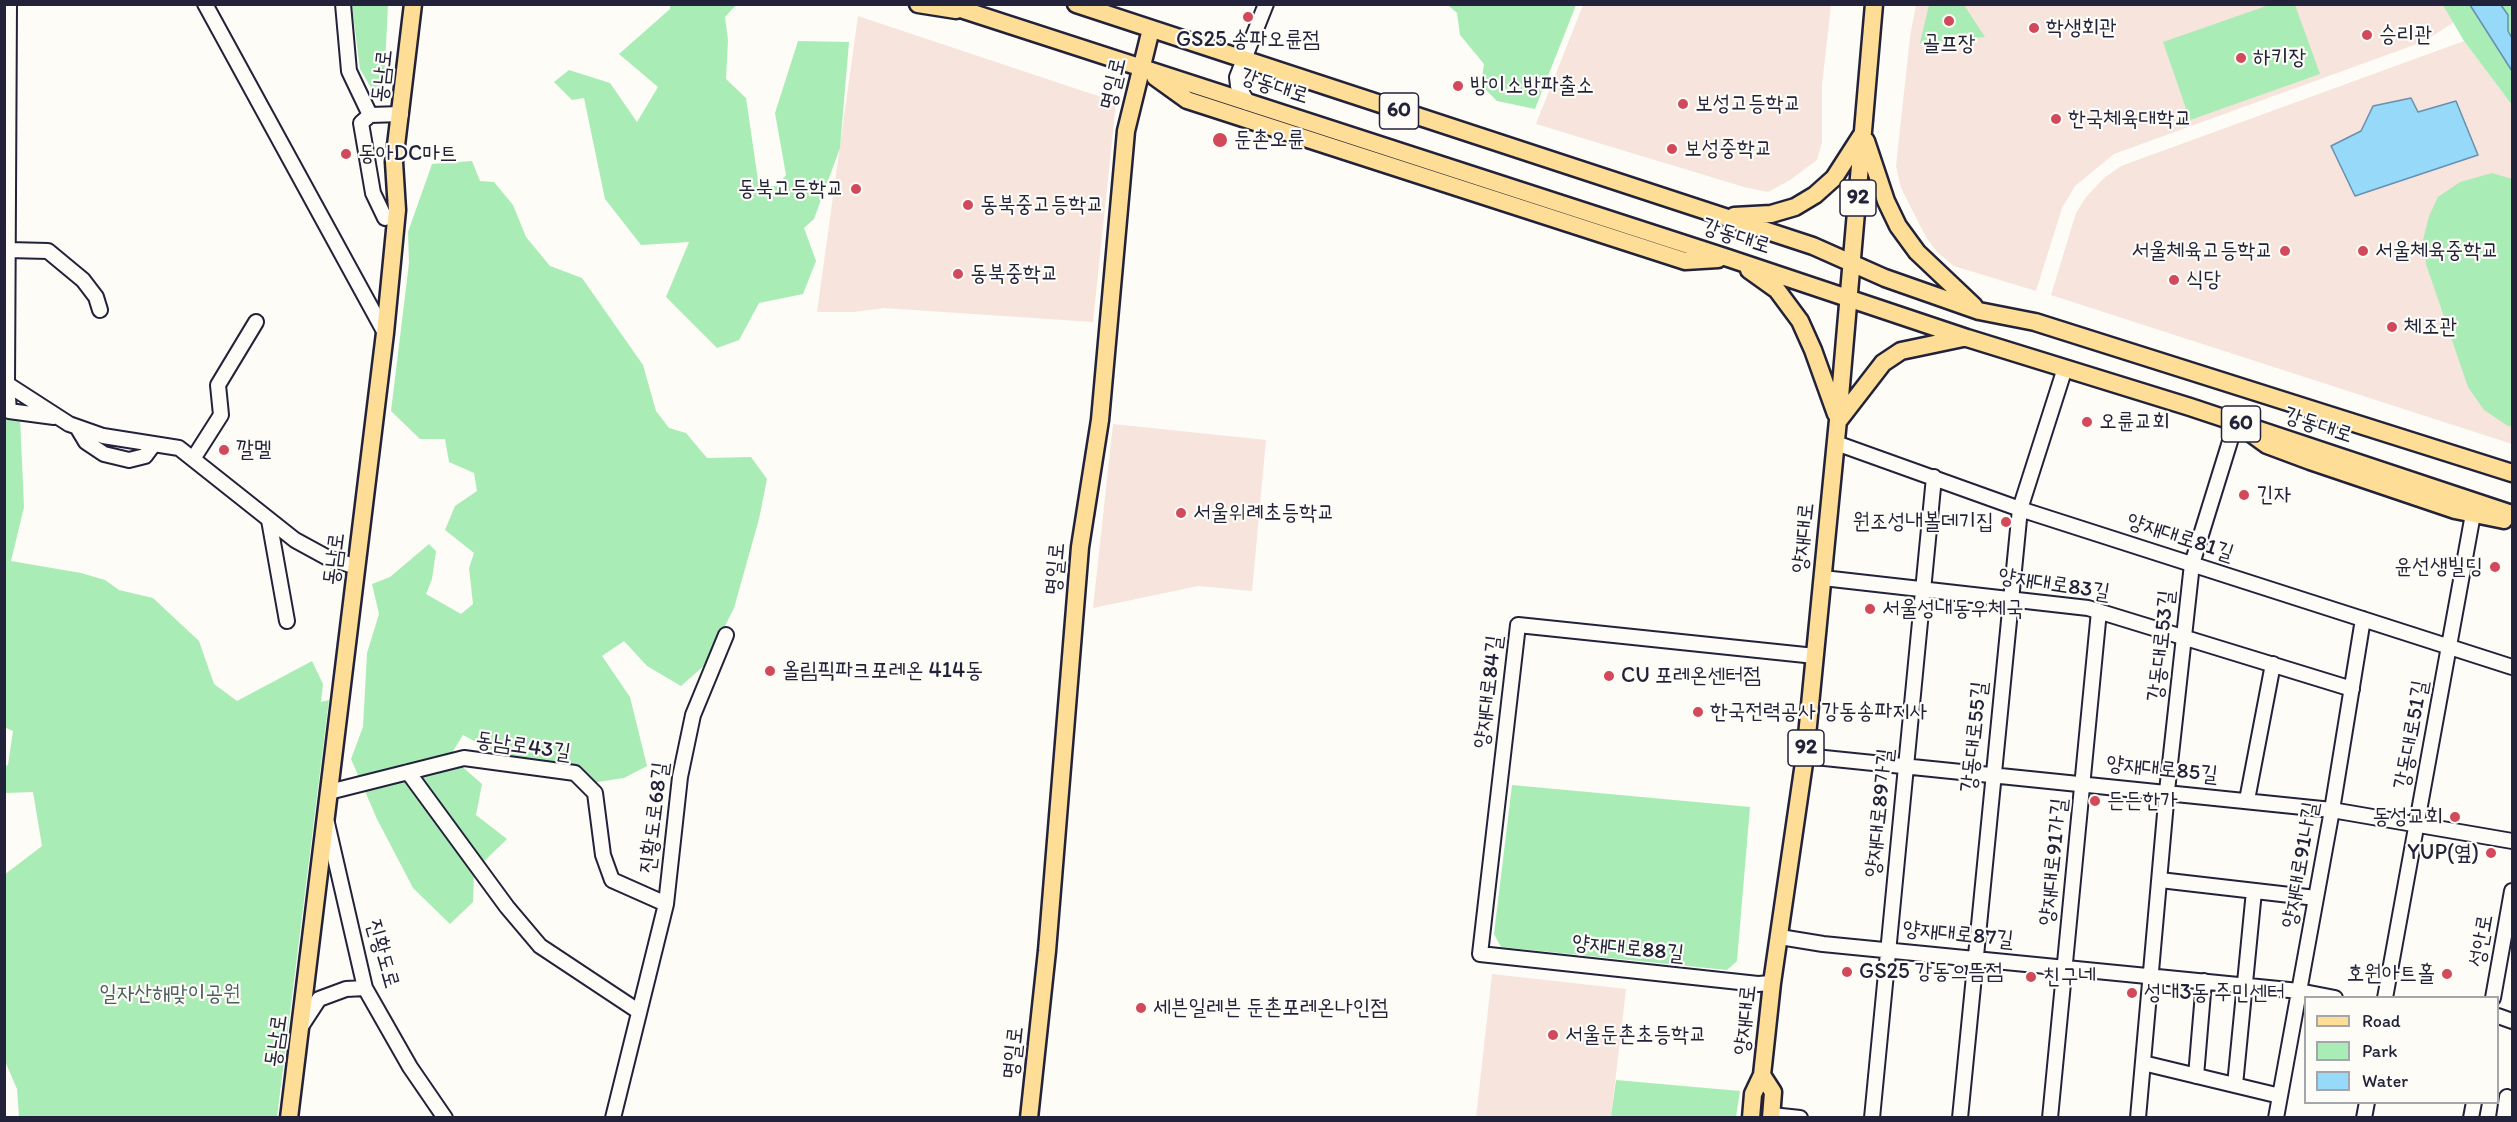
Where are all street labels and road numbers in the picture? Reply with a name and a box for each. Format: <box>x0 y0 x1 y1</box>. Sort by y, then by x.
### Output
street label: 동남로 <box>367 48 399 104</box>
street label: 명일로 <box>1095 55 1133 113</box>
street label: 강동대로 <box>1236 64 1312 110</box>
road number: 60 <box>1380 93 1418 129</box>
road number: 92 <box>1840 180 1876 216</box>
street label: 강동대로 <box>1698 214 1774 260</box>
street label: 강동대로 <box>2280 403 2356 449</box>
road number: 60 <box>2222 406 2260 442</box>
street label: 양재대로 <box>1787 501 1821 575</box>
street label: 양재대로81길 <box>2123 508 2237 568</box>
street label: 동남로 <box>319 531 351 587</box>
street label: 명일로 <box>1041 541 1071 597</box>
street label: 양재대로83길 <box>1996 563 2112 607</box>
street label: 강동대로53길 <box>2143 589 2181 703</box>
street label: 양재대로84길 <box>1469 634 1509 750</box>
street label: 강동대로51길 <box>2389 678 2435 792</box>
street label: 강동대로55길 <box>1956 680 1994 794</box>
street label: 동남로43길 <box>474 727 572 767</box>
road number: 92 <box>1788 730 1824 766</box>
street label: 양재대로89가길 <box>1860 747 1900 879</box>
street label: 양재대로85길 <box>2105 751 2219 789</box>
street label: 진황도로68길 <box>635 761 675 875</box>
street label: 양재대로91가길 <box>2034 797 2074 927</box>
street label: 양재대로91나길 <box>2277 800 2325 930</box>
street label: 성안로 <box>2464 913 2500 969</box>
street label: 진황도로 <box>360 916 404 992</box>
street label: 양재대로87길 <box>1901 916 2015 954</box>
street label: 양재대로88길 <box>1571 930 1685 968</box>
street label: 양재대로 <box>1729 983 1763 1057</box>
street label: 동남로 <box>260 1013 294 1069</box>
street label: 명일로 <box>998 1025 1030 1081</box>

